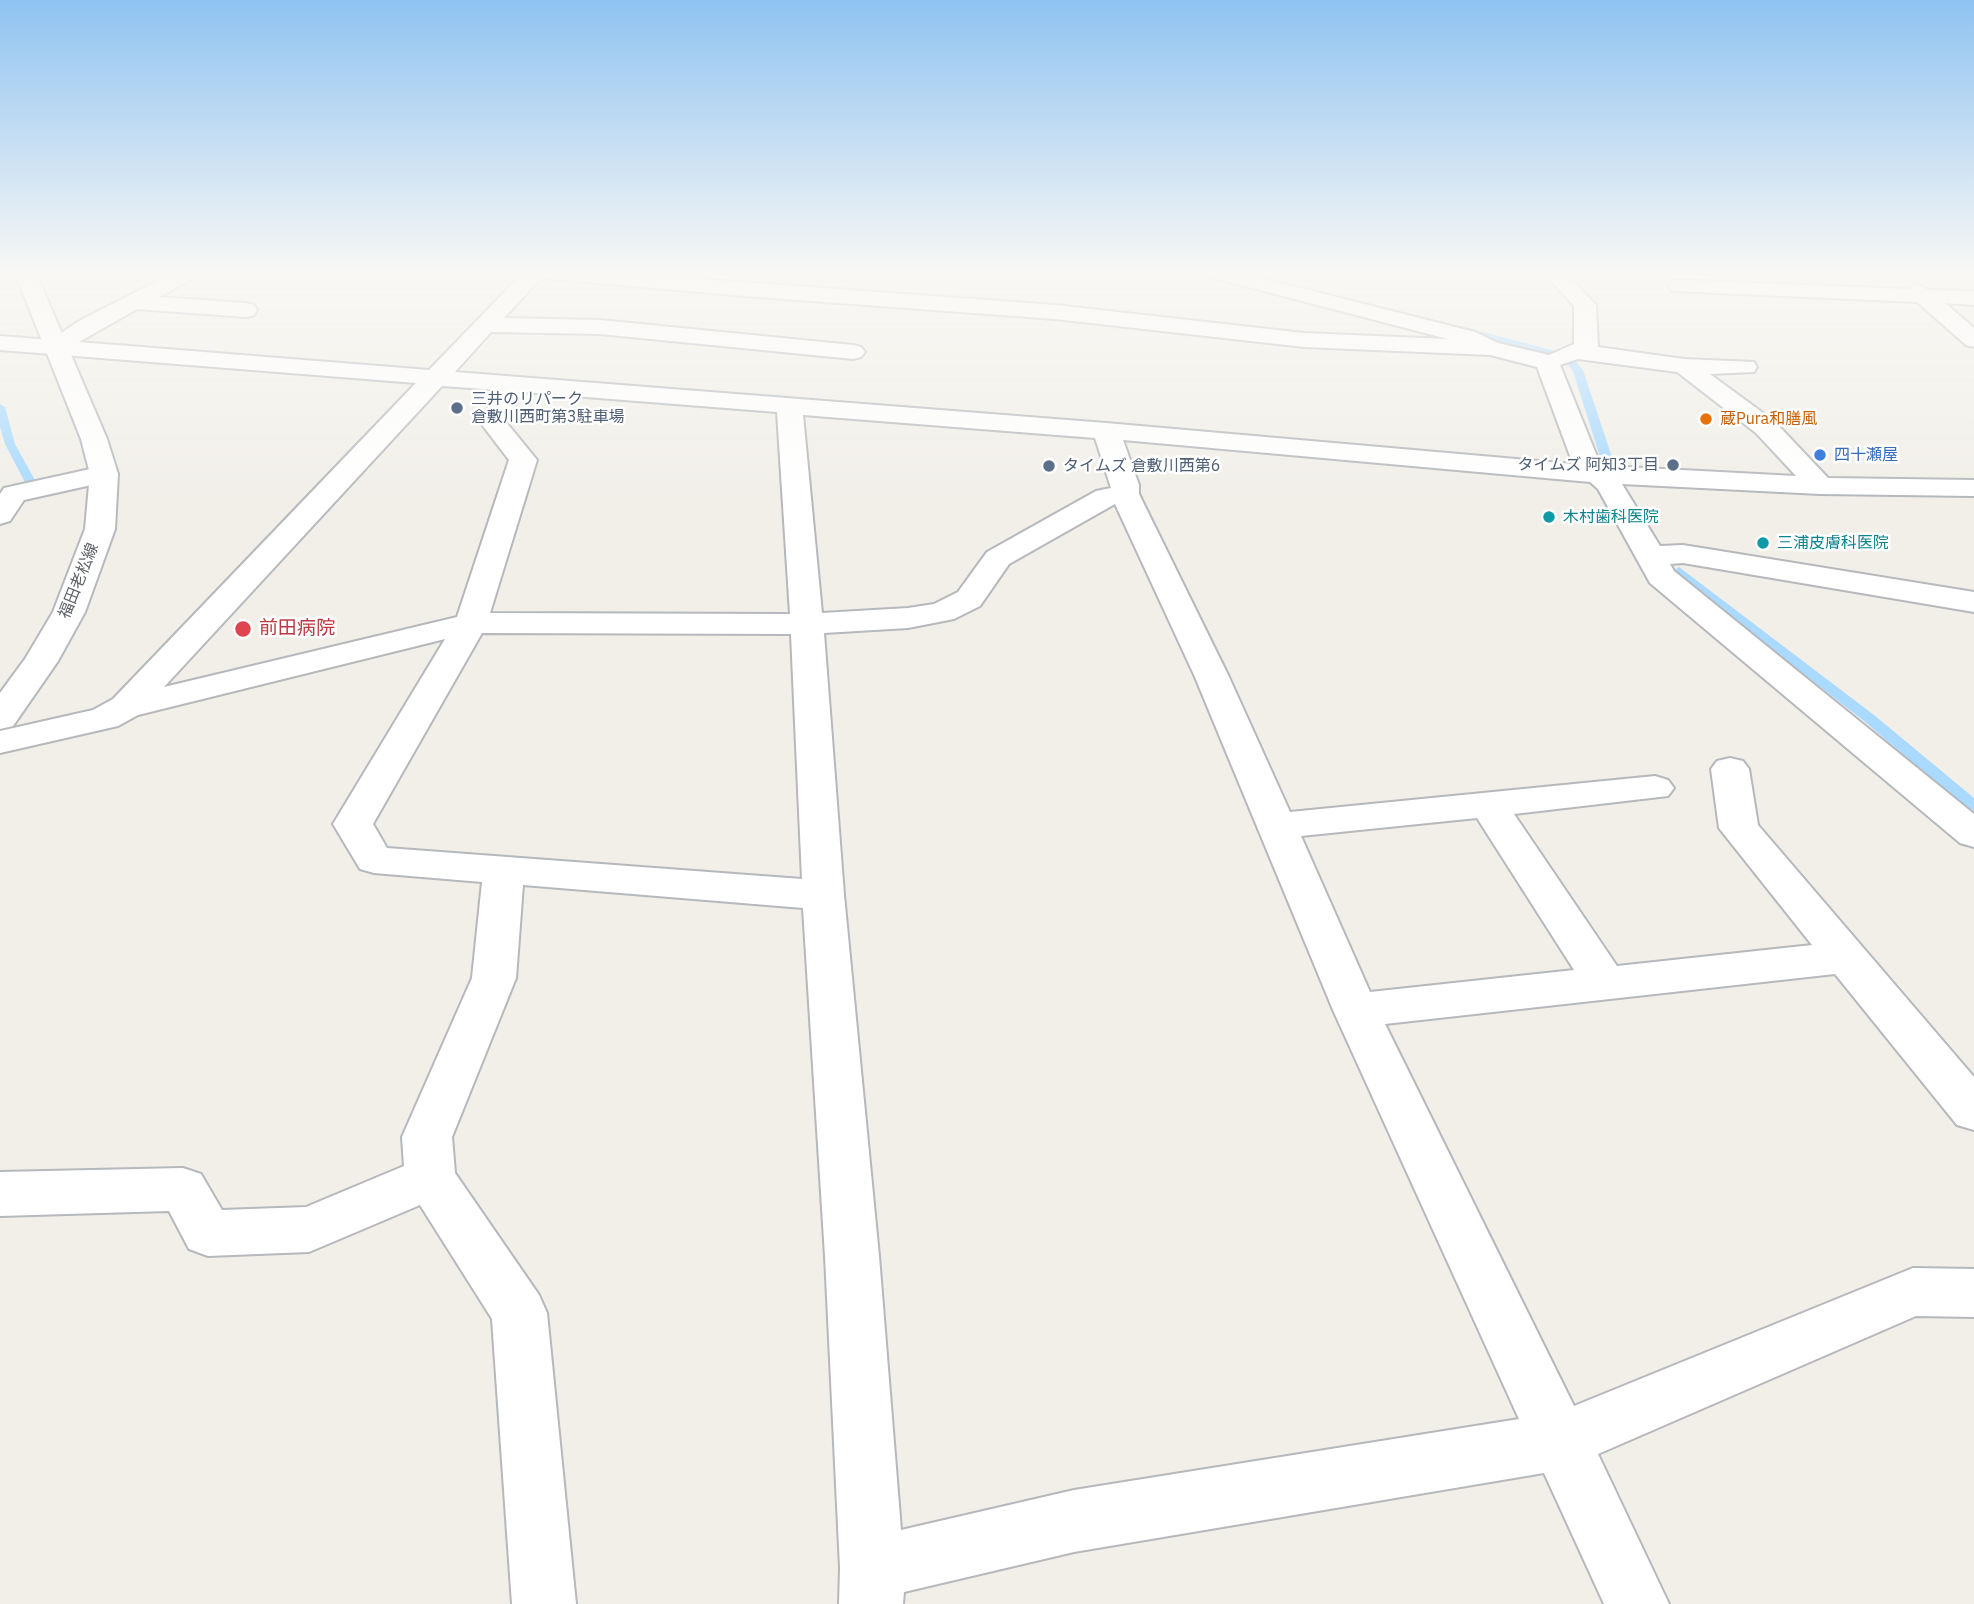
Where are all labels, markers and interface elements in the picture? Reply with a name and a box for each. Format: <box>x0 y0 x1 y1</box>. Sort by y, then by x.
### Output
place label: 三井のリパーク 倉敷川西町第3駐車場 <box>471 389 625 427</box>
marker: 三井のリパーク 倉敷川西町第3駐車場 <box>449 400 465 416</box>
place label: 蔵Pura和膳風 <box>1720 409 1817 429</box>
marker: 蔵Pura和膳風 <box>1698 411 1714 427</box>
place label: 四十瀬屋 <box>1834 445 1898 465</box>
marker: 四十瀬屋 <box>1812 447 1828 463</box>
place label: タイムズ 阿知3丁目 <box>1518 455 1659 475</box>
place label: タイムズ 倉敷川西第6 <box>1063 456 1220 476</box>
marker: タイムズ 阿知3丁目 <box>1665 457 1681 473</box>
marker: タイムズ 倉敷川西第6 <box>1041 458 1057 474</box>
place label: 木村歯科医院 <box>1563 507 1659 527</box>
marker: 木村歯科医院 <box>1541 509 1557 525</box>
place label: 三浦皮膚科医院 <box>1777 533 1889 553</box>
marker: 三浦皮膚科医院 <box>1755 535 1771 551</box>
street label: 福田老松線 <box>55 540 103 622</box>
place label: 前田病院 <box>259 618 335 640</box>
marker: 前田病院 <box>233 619 253 639</box>

